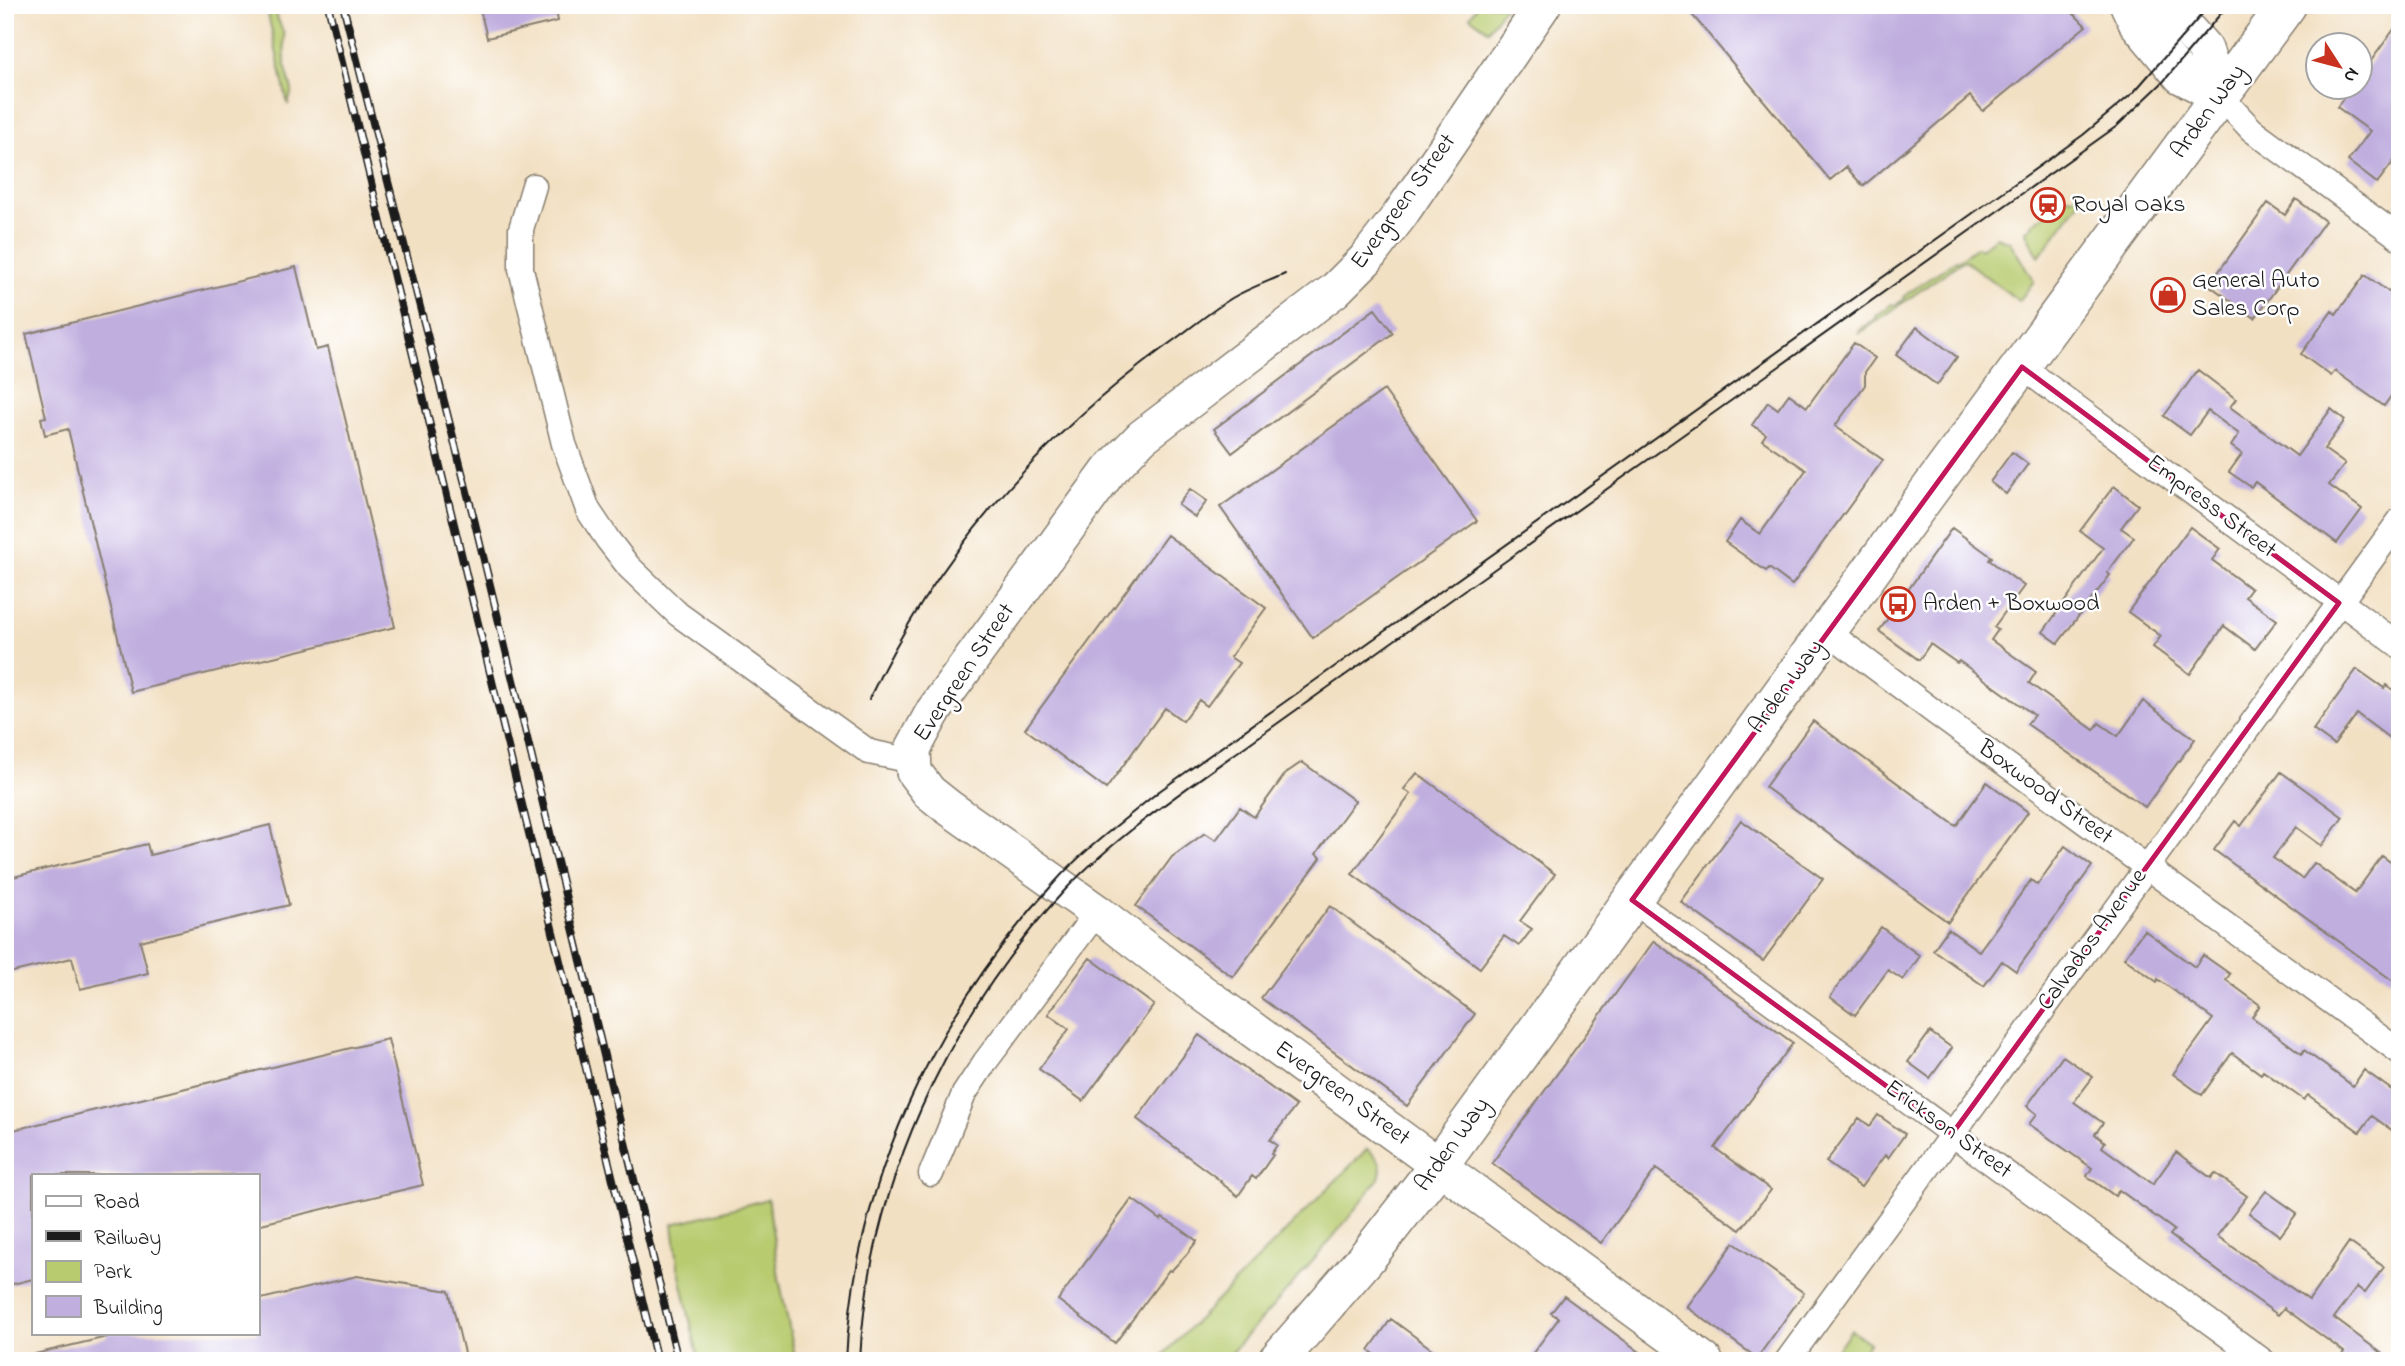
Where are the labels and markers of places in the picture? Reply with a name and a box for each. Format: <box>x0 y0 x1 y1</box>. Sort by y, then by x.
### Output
station icon: Royal Oaks <box>2029 186 2067 224</box>
place label: Royal Oaks <box>2072 188 2186 224</box>
place label: General Auto Sales Corp <box>2192 264 2320 327</box>
shop icon: General Auto Sales Corp <box>2149 276 2187 314</box>
bus stop icon: Arden + Boxwood <box>1879 585 1917 623</box>
place label: Arden + Boxwood <box>1923 587 2100 622</box>

